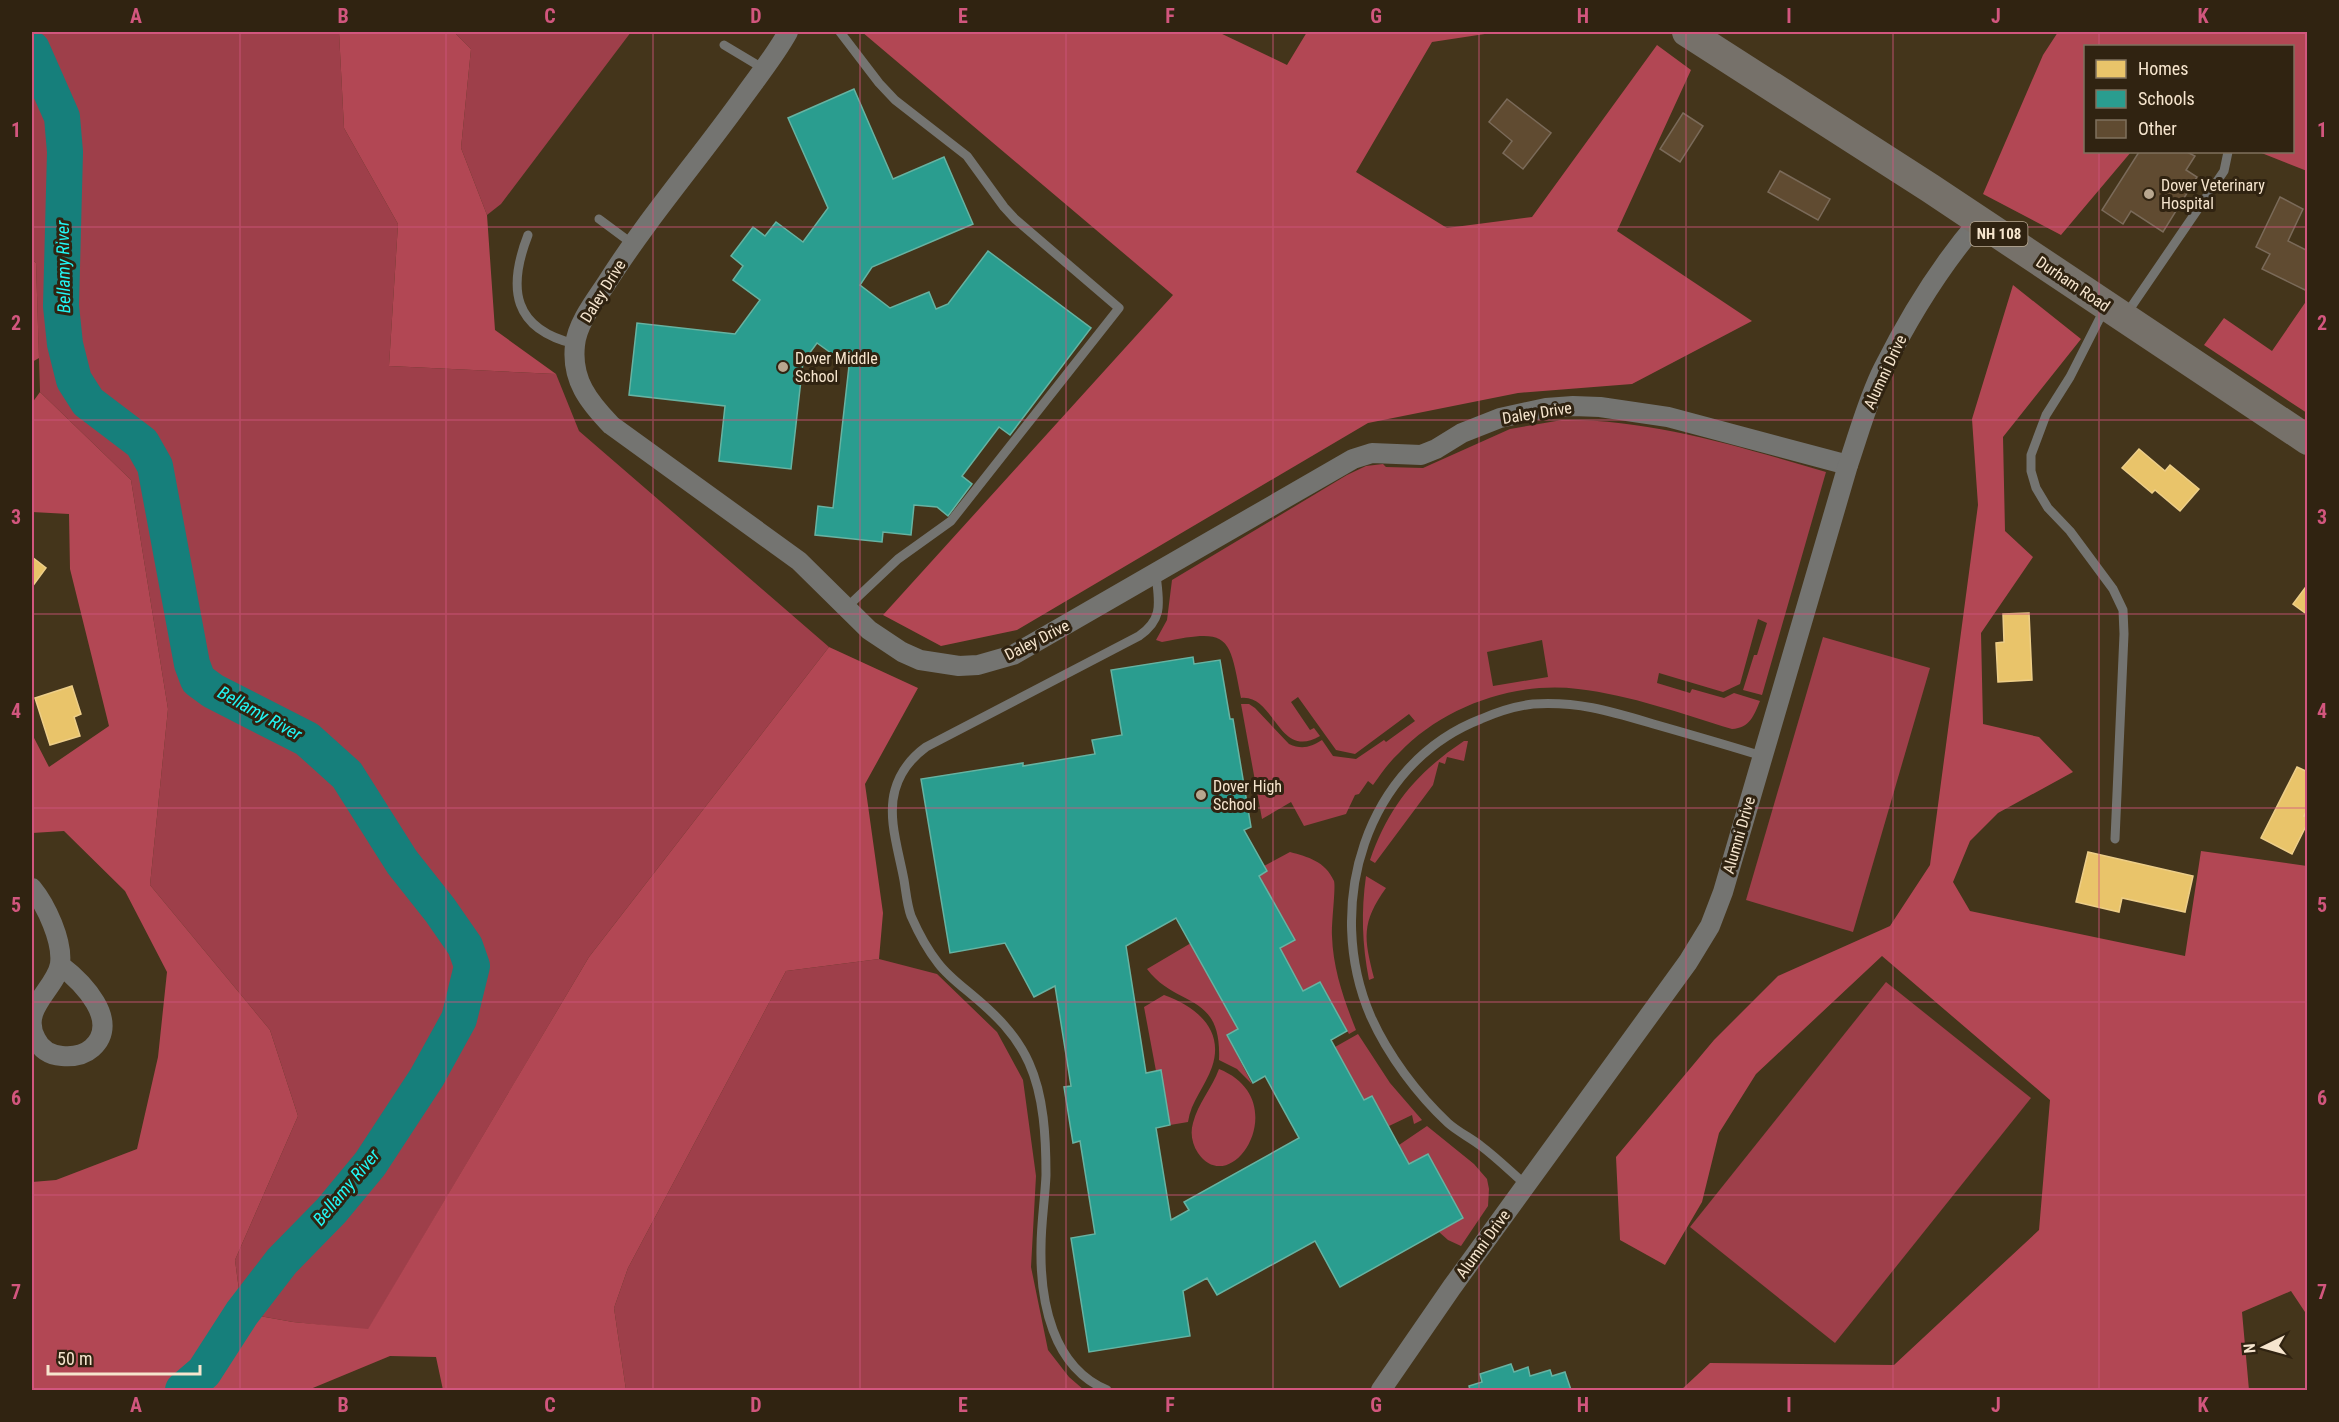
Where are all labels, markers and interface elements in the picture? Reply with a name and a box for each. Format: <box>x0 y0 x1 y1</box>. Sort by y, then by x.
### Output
text: A <box>130 4 142 28</box>
text: B <box>337 4 349 28</box>
text: C <box>544 4 556 28</box>
text: D <box>750 4 762 28</box>
text: E <box>958 4 968 28</box>
text: F <box>1165 4 1175 28</box>
text: G <box>1370 4 1382 28</box>
text: H <box>1577 4 1589 28</box>
text: I <box>1786 4 1792 28</box>
text: J <box>1991 4 2001 28</box>
text: K <box>2197 4 2209 28</box>
legend <box>2084 45 2294 153</box>
text: Homes <box>2138 58 2188 79</box>
text: Schools <box>2138 88 2195 109</box>
text: 1 <box>11 118 21 142</box>
text: Other <box>2138 118 2177 139</box>
text: 1 <box>2317 118 2327 142</box>
place label: Dover Veterinary Hospital <box>2161 176 2265 213</box>
marker: Dover Veterinary Hospital <box>2142 187 2156 201</box>
water label: Bellamy River <box>52 220 74 314</box>
road number: NH 108 <box>1970 222 2028 246</box>
street label: Durham Road <box>2032 252 2114 316</box>
street label: Daley Drive <box>576 256 630 326</box>
text: 2 <box>11 311 21 335</box>
text: 2 <box>2317 311 2327 335</box>
street label: Alumni Drive <box>1860 332 1910 412</box>
place label: Dover Middle School <box>795 349 878 386</box>
marker: Dover Middle School <box>776 360 790 374</box>
street label: Daley Drive <box>1501 398 1573 428</box>
text: 3 <box>11 505 21 529</box>
text: 3 <box>2317 505 2327 529</box>
street label: Daley Drive <box>1001 616 1073 664</box>
water label: Bellamy River <box>214 681 306 745</box>
text: 4 <box>11 699 21 723</box>
text: 4 <box>2317 699 2327 723</box>
place label: Dover High School <box>1213 777 1282 814</box>
marker: Dover High School <box>1194 788 1208 802</box>
street label: Alumni Drive <box>1719 794 1759 876</box>
text: 5 <box>11 893 21 917</box>
text: 5 <box>2317 893 2327 917</box>
text: 6 <box>11 1086 21 1110</box>
text: 6 <box>2317 1086 2327 1110</box>
water label: Bellamy River <box>308 1144 384 1229</box>
street label: Alumni Drive <box>1452 1206 1514 1282</box>
text: 7 <box>11 1280 21 1304</box>
text: 7 <box>2317 1280 2327 1304</box>
north arrow <box>2234 1317 2294 1377</box>
scale bar <box>48 1338 200 1376</box>
text: N <box>2240 1343 2259 1354</box>
text: 50 m <box>57 1348 92 1369</box>
text: A <box>130 1393 142 1417</box>
text: B <box>337 1393 349 1417</box>
text: C <box>544 1393 556 1417</box>
text: D <box>750 1393 762 1417</box>
text: E <box>958 1393 968 1417</box>
text: F <box>1165 1393 1175 1417</box>
text: G <box>1370 1393 1382 1417</box>
text: H <box>1577 1393 1589 1417</box>
text: I <box>1786 1393 1792 1417</box>
text: J <box>1991 1393 2001 1417</box>
text: K <box>2197 1393 2209 1417</box>

